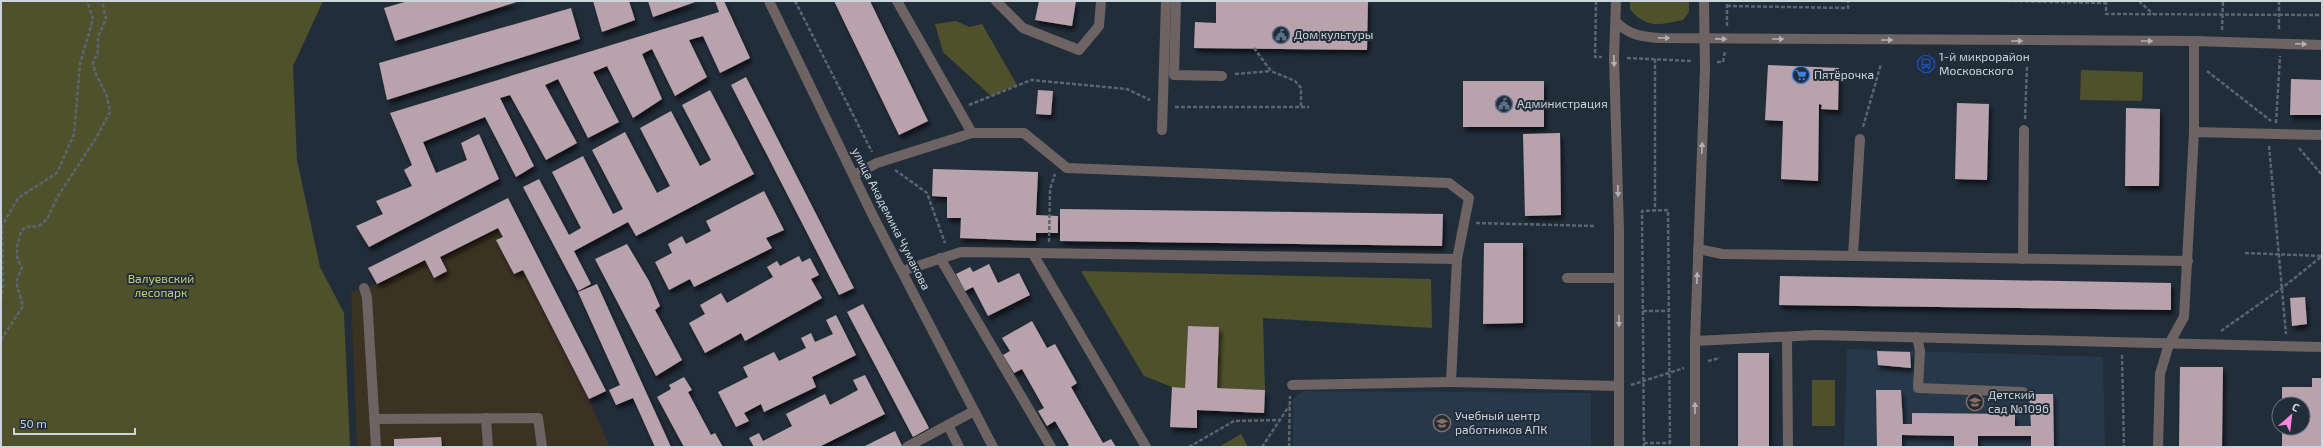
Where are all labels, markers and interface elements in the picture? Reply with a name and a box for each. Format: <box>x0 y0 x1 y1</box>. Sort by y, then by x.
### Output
public building icon: Дом культуры <box>1271 25 1291 45</box>
place label: Дом культуры <box>1294 27 1373 42</box>
one-way arrow <box>1658 35 1671 41</box>
one-way arrow <box>1715 36 1728 42</box>
one-way arrow <box>1772 36 1785 42</box>
one-way arrow <box>1881 37 1894 43</box>
one-way arrow <box>2011 38 2024 44</box>
one-way arrow <box>2141 38 2154 44</box>
one-way arrow <box>2295 40 2307 47</box>
place label: 1-й микрорайон Московского <box>1939 49 2030 77</box>
bus stop icon: 1-й микрорайон Московского <box>1916 54 1936 74</box>
one-way arrow <box>1611 55 1618 67</box>
supermarket icon: Пятёрочка <box>1791 65 1811 85</box>
place label: Пятёрочка <box>1814 67 1874 81</box>
public building icon: Администрация <box>1494 94 1514 114</box>
place label: Администрация <box>1517 96 1608 110</box>
one-way arrow <box>1698 142 1705 154</box>
street label: улица Академика Чумакова <box>849 145 934 293</box>
one-way arrow <box>1615 185 1621 198</box>
park label: Валуевский лесопарк <box>128 271 194 299</box>
one-way arrow <box>1694 271 1700 284</box>
one-way arrow <box>1616 315 1622 328</box>
place label: Детский сад №1096 <box>1988 387 2049 415</box>
school or university icon: Детский сад №1096 <box>1965 392 1985 412</box>
north arrow <box>2271 396 2311 436</box>
text: С <box>2290 399 2302 414</box>
one-way arrow <box>1692 401 1698 414</box>
place label: Учебный центр работников АПК <box>1455 408 1547 436</box>
scale bar <box>14 410 135 436</box>
school or university icon: Учебный центр работников АПК <box>1432 413 1452 433</box>
text: 50 m <box>20 416 47 430</box>

